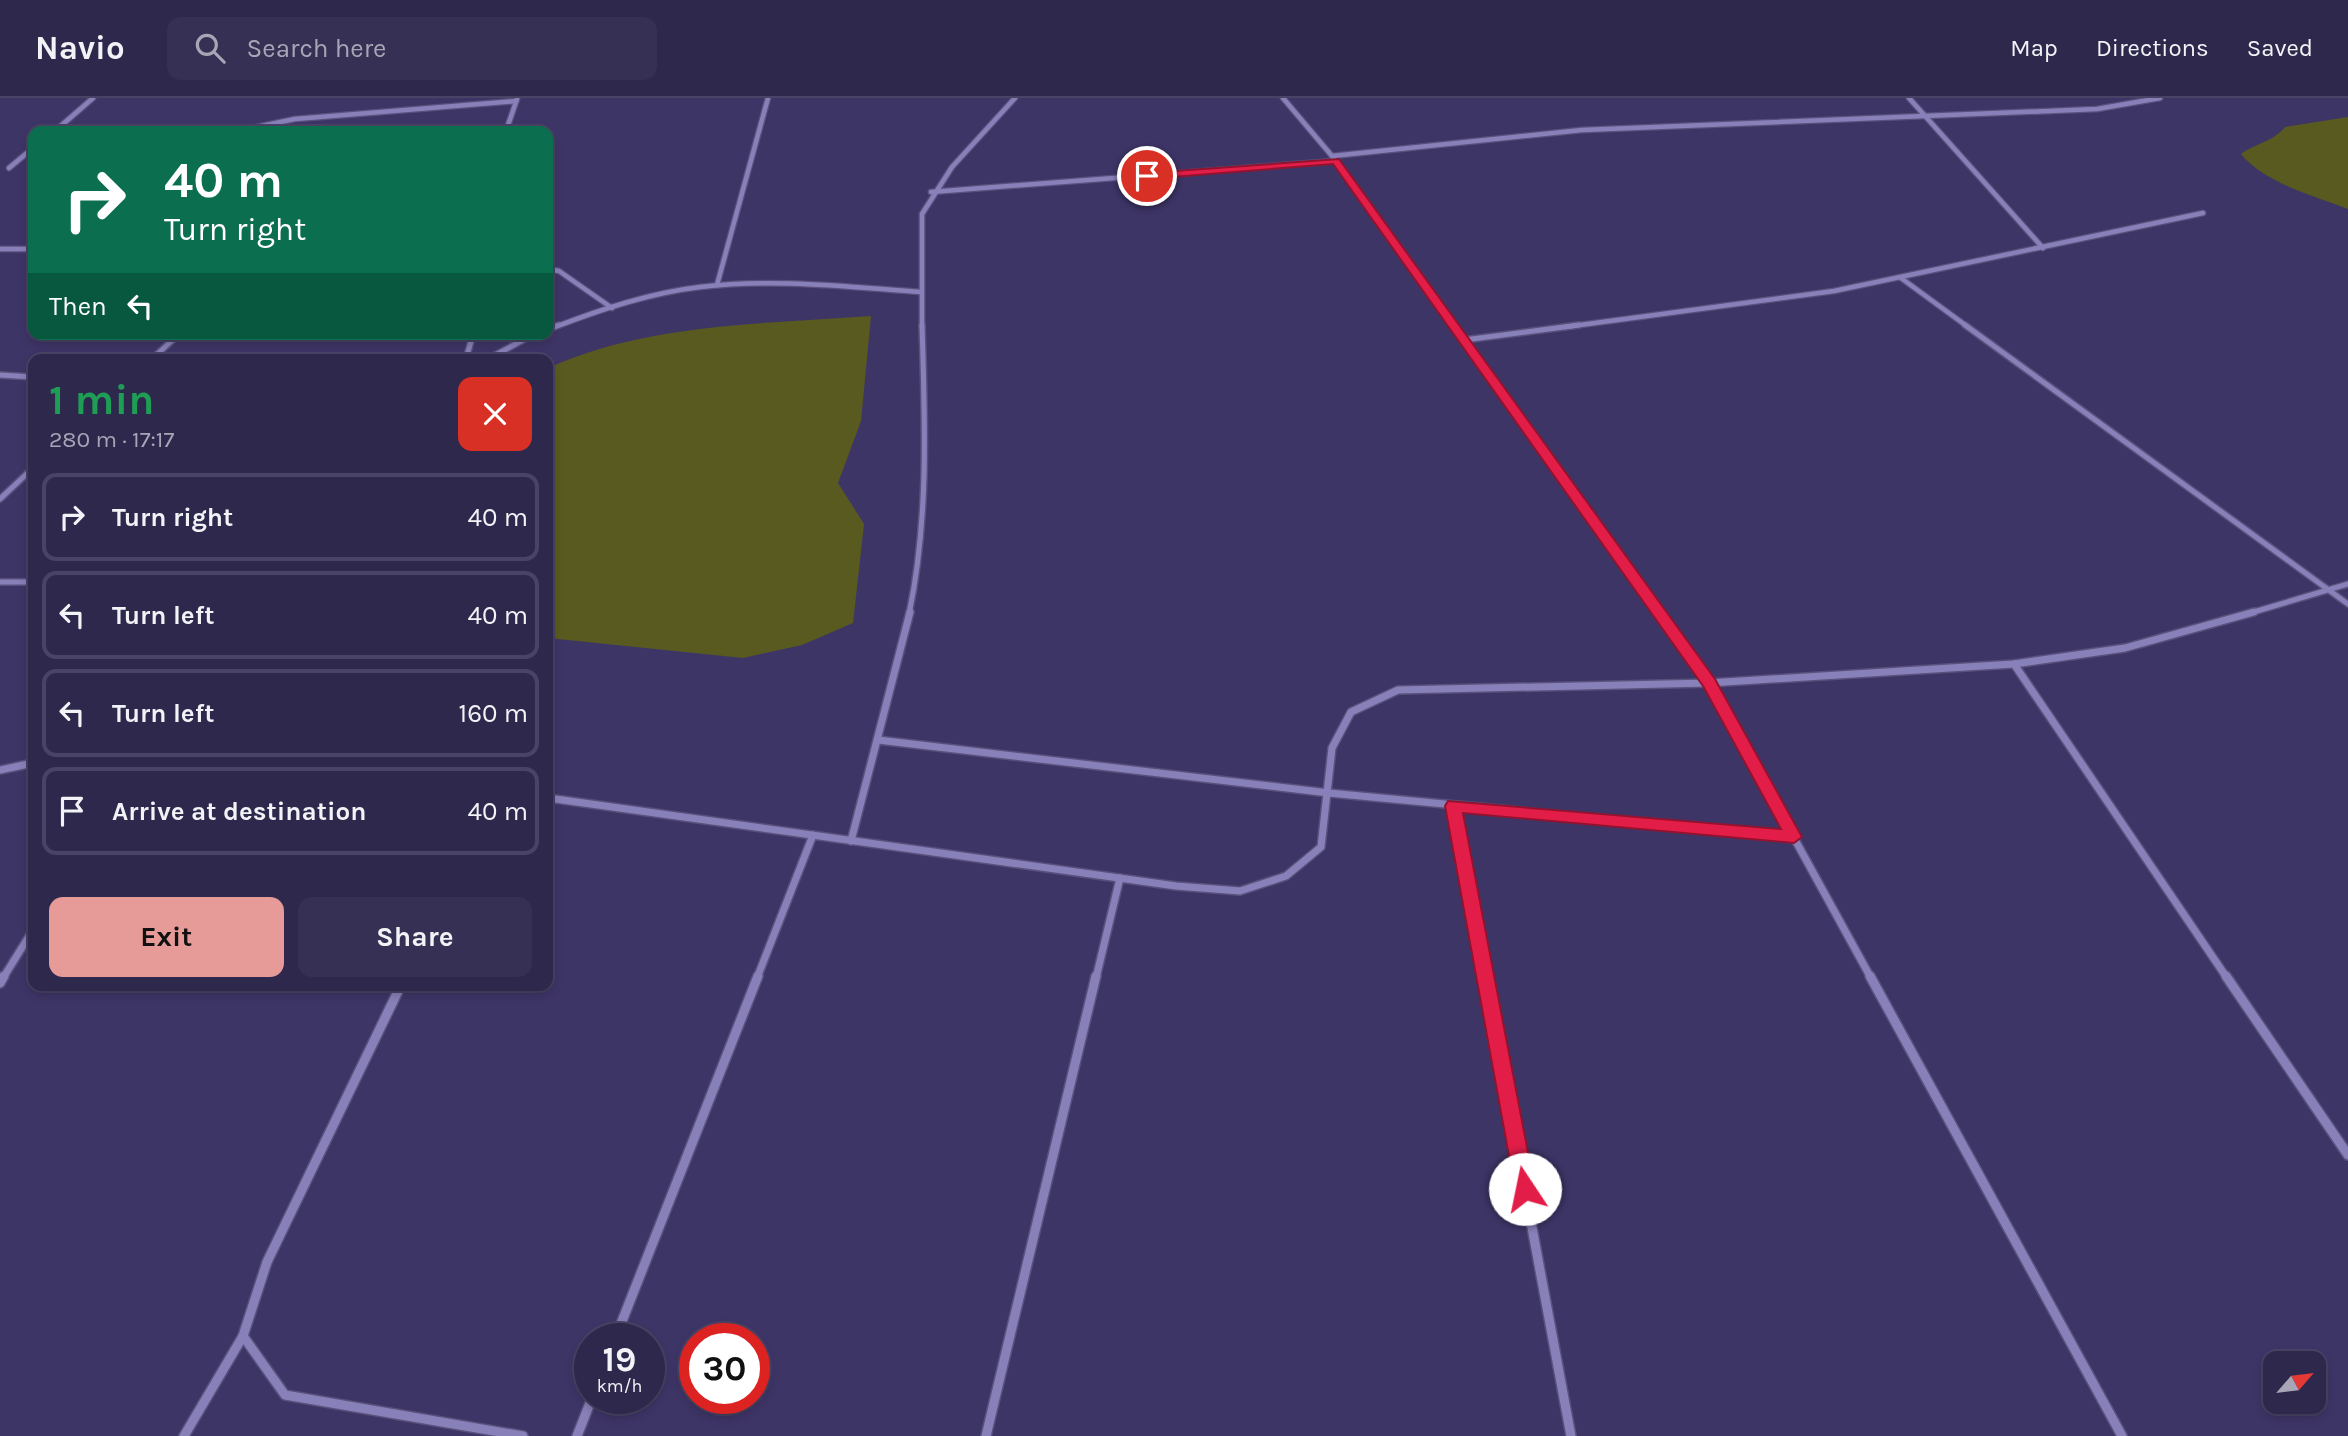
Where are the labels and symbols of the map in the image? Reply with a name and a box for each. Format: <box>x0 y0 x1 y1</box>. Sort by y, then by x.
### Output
pin <box>1117 146 1177 206</box>
position arrow <box>1488 1152 1562 1226</box>
speed limit sign: 30 <box>679 1323 770 1414</box>
north arrow <box>2263 1351 2326 1414</box>

